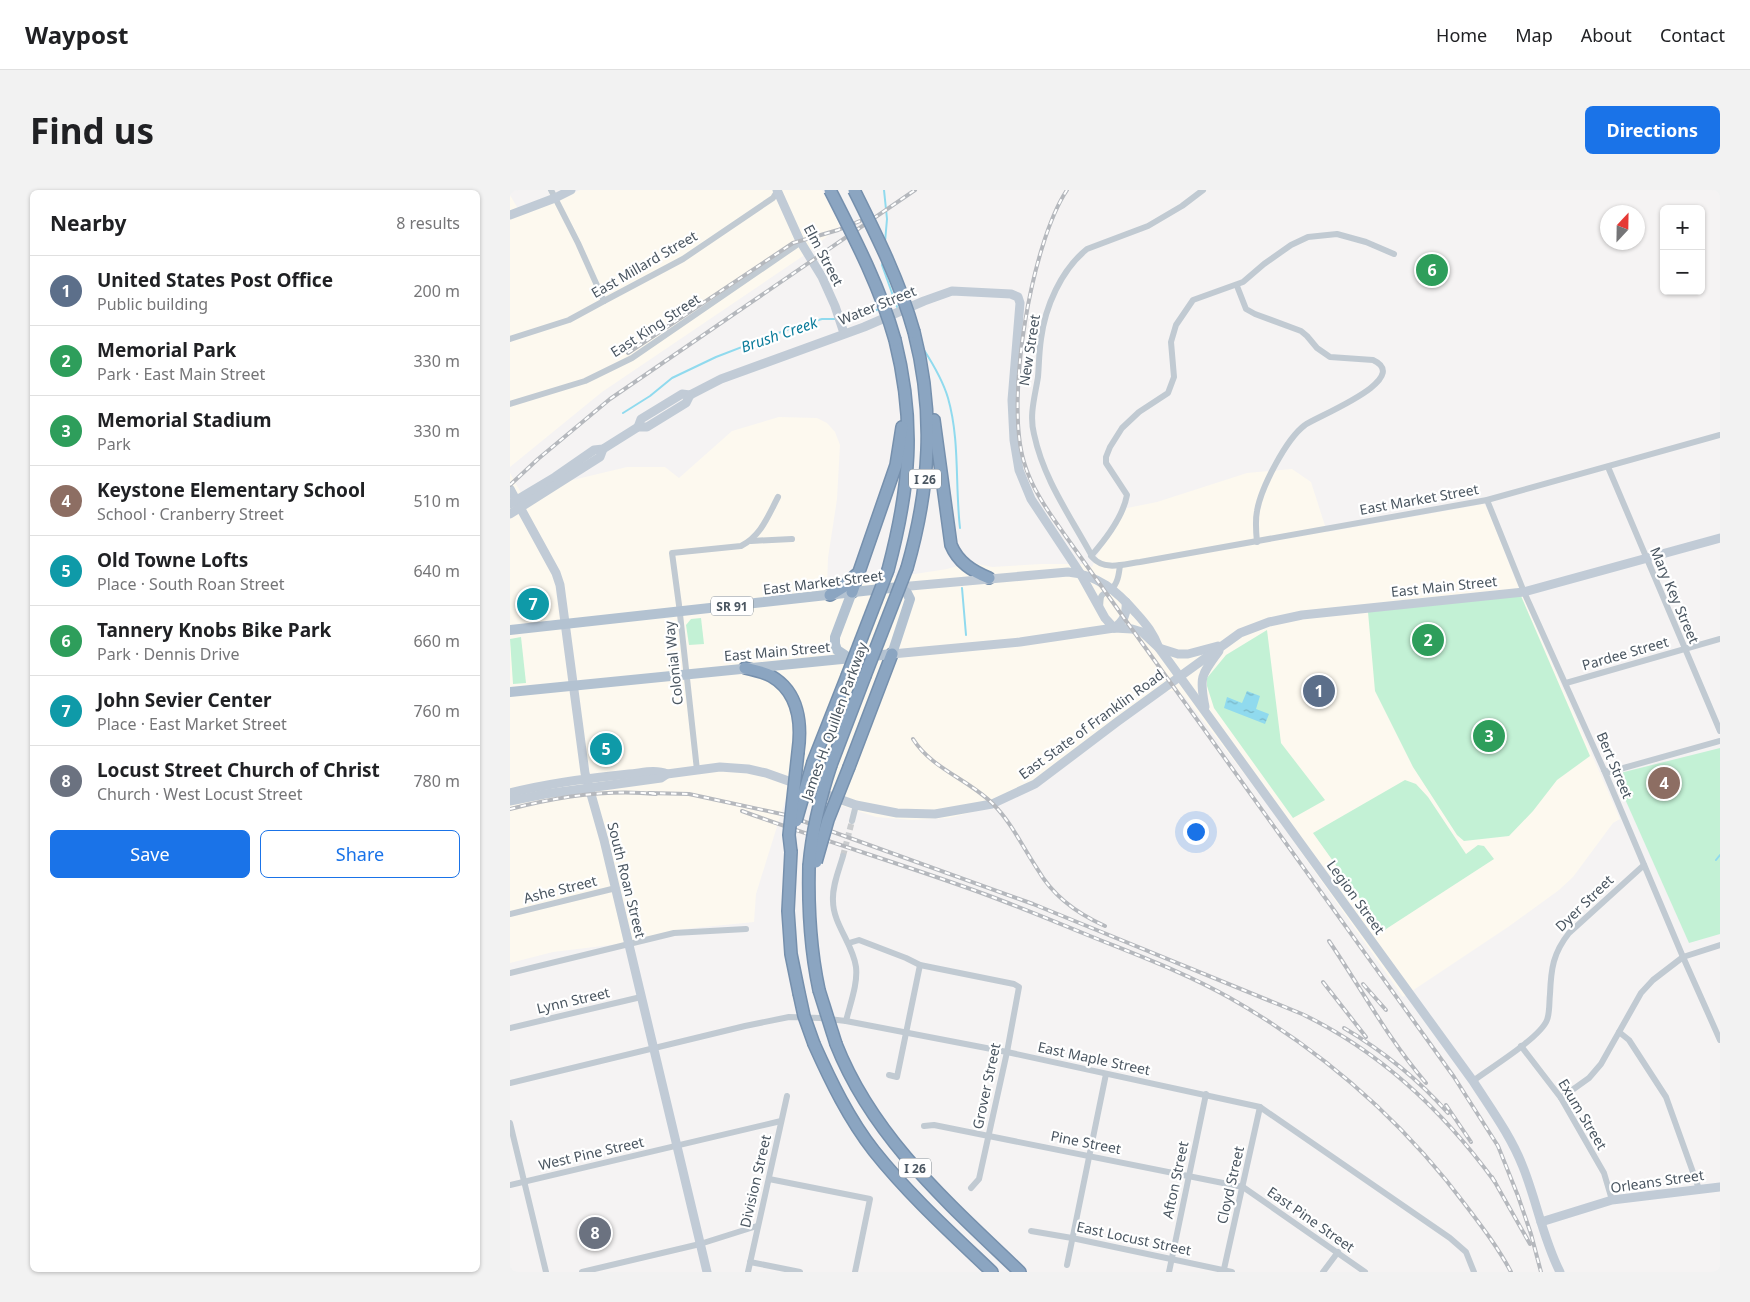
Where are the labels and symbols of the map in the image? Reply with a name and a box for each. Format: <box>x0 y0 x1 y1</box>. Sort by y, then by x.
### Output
north arrow <box>1600 205 1645 250</box>
street label: Elm Street <box>800 221 848 289</box>
street label: East Millard Street <box>588 226 700 302</box>
pin: 6 <box>1416 251 1448 289</box>
street label: Water Street <box>835 281 919 329</box>
street label: East King Street <box>607 289 703 361</box>
water label: Brush Creek <box>738 311 820 356</box>
street label: New Street <box>1014 313 1044 387</box>
road number: I 26 <box>909 470 941 488</box>
street label: East Market Street <box>1358 479 1480 519</box>
street label: Mary Key Street <box>1646 544 1704 646</box>
street label: East Market Street <box>762 565 884 599</box>
street label: East Main Street <box>1390 571 1498 601</box>
pin: 7 <box>517 585 549 623</box>
road number: SR 91 <box>711 596 753 616</box>
street label: Colonial Way <box>659 619 687 706</box>
pin: 2 <box>1412 621 1444 659</box>
street label: Pardee Street <box>1580 632 1670 674</box>
street label: East Main Street <box>723 637 831 665</box>
street label: James H. Quillen Parkway <box>796 638 872 805</box>
street label: East State of Franklin Road <box>1015 665 1167 783</box>
pin: 1 <box>1303 672 1335 710</box>
pin: 3 <box>1473 717 1505 755</box>
street label: Bert Street <box>1592 729 1638 801</box>
pin: 5 <box>590 730 622 768</box>
pin: 4 <box>1648 764 1680 802</box>
your location <box>1183 819 1209 845</box>
street label: South Roan Street <box>603 820 651 940</box>
street label: Legion Street <box>1323 856 1389 938</box>
street label: Ashe Street <box>521 871 599 907</box>
street label: Dyer Street <box>1551 871 1617 935</box>
street label: Lynn Street <box>535 982 611 1018</box>
street label: East Maple Street <box>1036 1037 1152 1079</box>
street label: Grover Street <box>968 1041 1004 1131</box>
street label: Exum Street <box>1554 1075 1612 1153</box>
street label: Pine Street <box>1049 1126 1123 1158</box>
street label: West Pine Street <box>537 1132 645 1174</box>
street label: Division Street <box>735 1133 775 1229</box>
street label: Afton Street <box>1158 1140 1192 1220</box>
street label: Cloyd Street <box>1212 1144 1248 1226</box>
road number: I 26 <box>899 1158 931 1178</box>
street label: Orleans Street <box>1609 1165 1705 1197</box>
street label: East Pine Street <box>1264 1182 1358 1256</box>
pin: 8 <box>579 1214 611 1252</box>
street label: East Locust Street <box>1075 1217 1193 1259</box>

